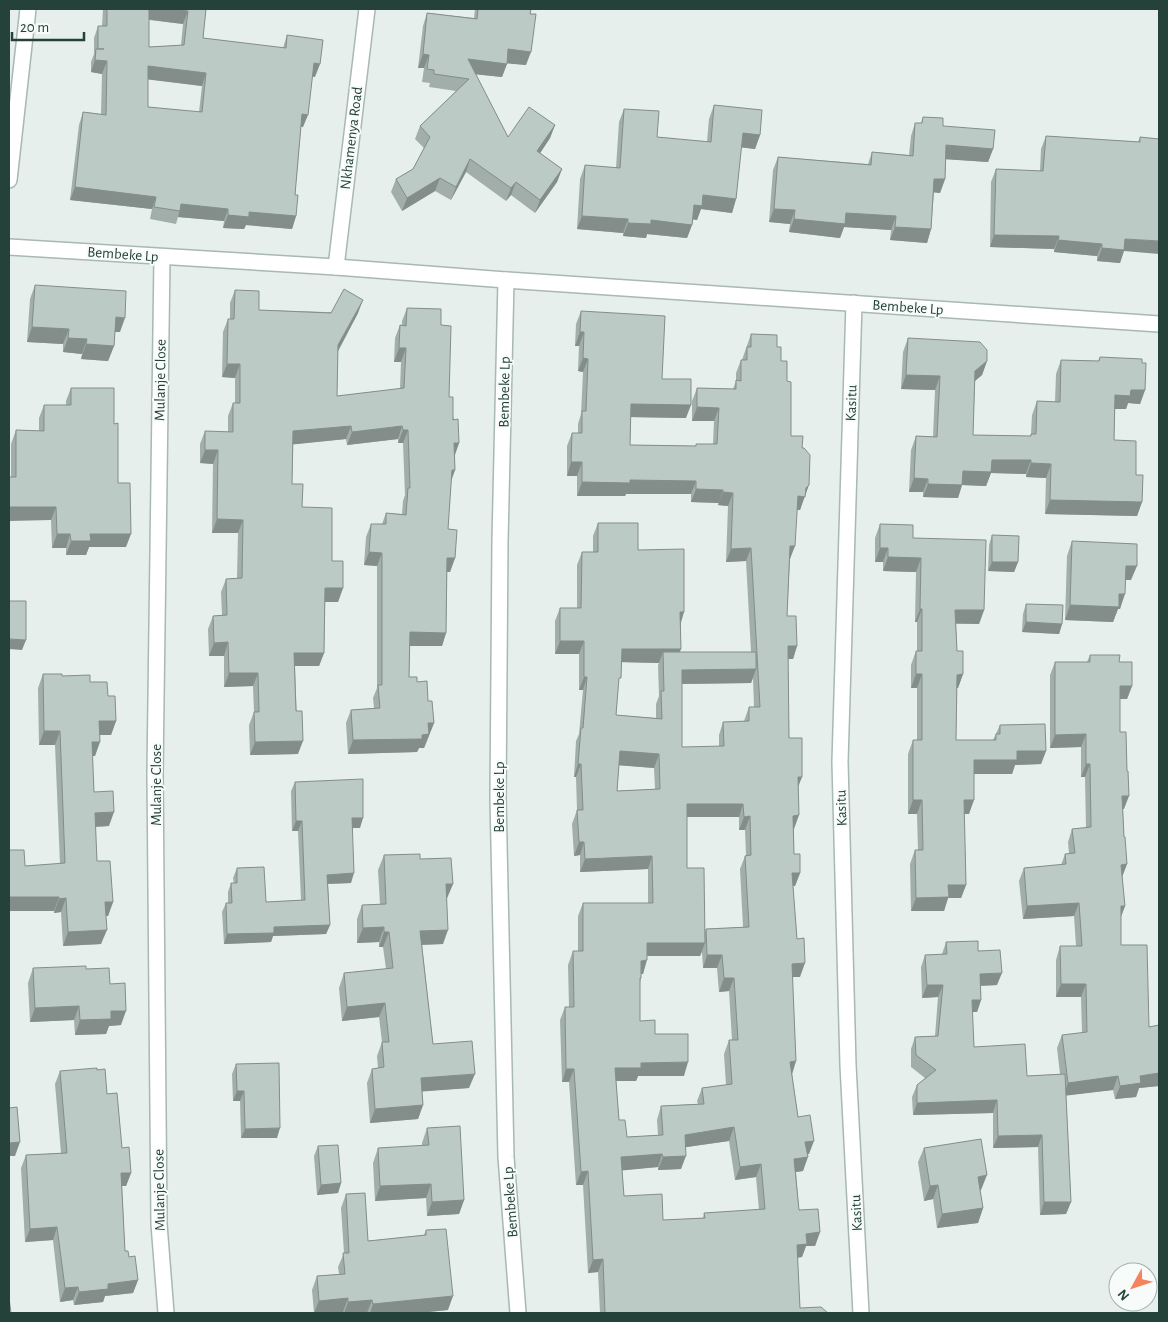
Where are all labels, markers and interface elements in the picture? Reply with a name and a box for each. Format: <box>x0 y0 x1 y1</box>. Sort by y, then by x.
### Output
scale bar <box>12 10 85 42</box>
text: 20 m <box>20 20 49 35</box>
street label: Nkhamenya Road <box>338 86 365 190</box>
street label: Bembeke Lp <box>87 245 159 264</box>
street label: Bembeke Lp <box>872 298 944 317</box>
street label: Mulanje Close <box>152 339 169 421</box>
street label: Bembeke Lp <box>496 356 513 428</box>
street label: Kasitu <box>843 384 860 422</box>
street label: Mulanje Close <box>149 744 164 826</box>
street label: Bembeke Lp <box>492 761 507 833</box>
street label: Kasitu <box>833 789 850 827</box>
street label: Mulanje Close <box>151 1149 168 1231</box>
street label: Bembeke Lp <box>501 1166 520 1238</box>
street label: Kasitu <box>848 1194 865 1232</box>
north arrow <box>1108 1262 1158 1312</box>
text: N <box>1115 1286 1132 1303</box>

